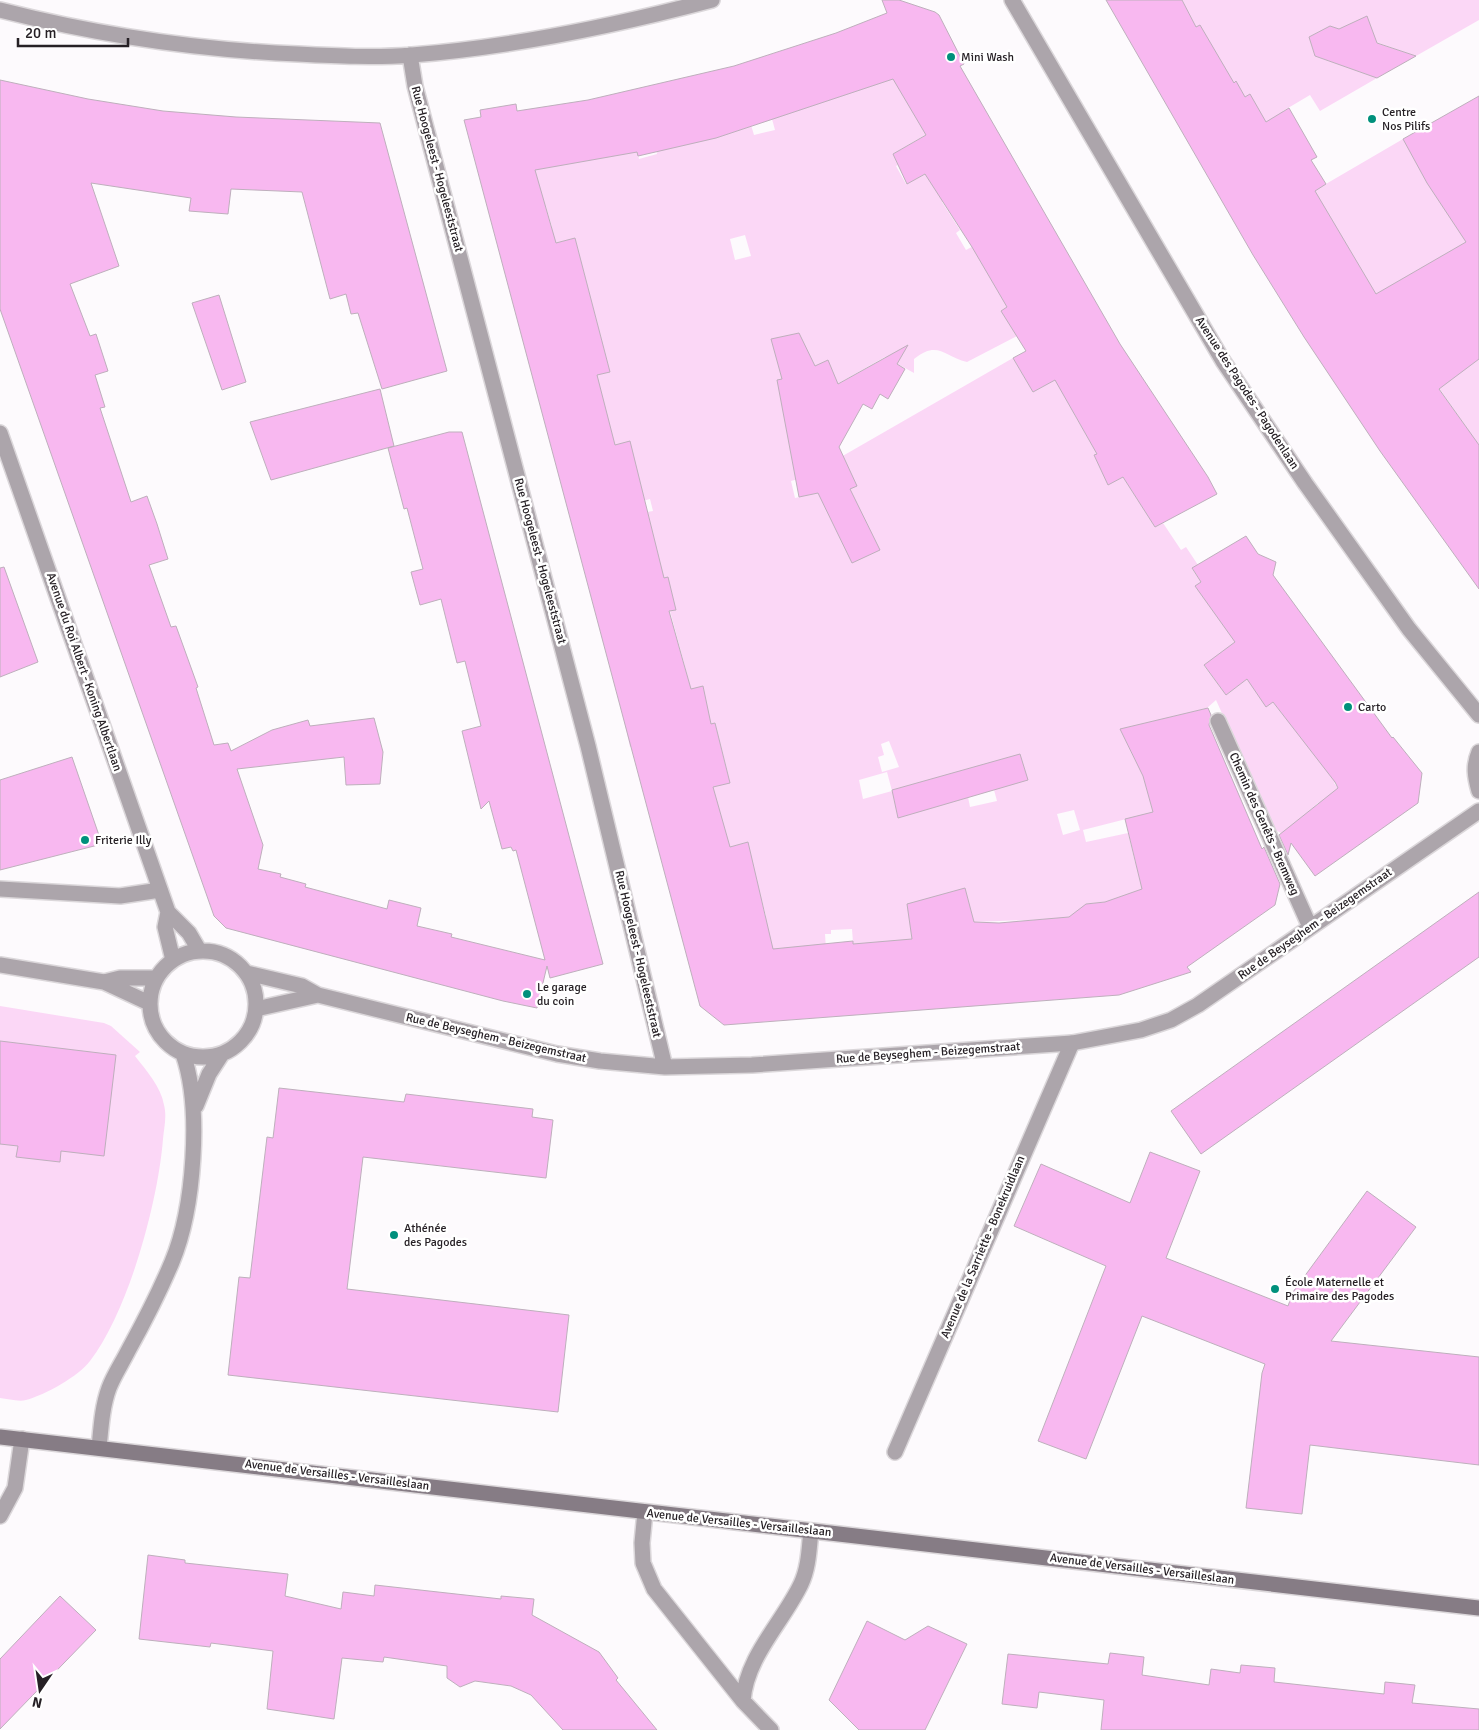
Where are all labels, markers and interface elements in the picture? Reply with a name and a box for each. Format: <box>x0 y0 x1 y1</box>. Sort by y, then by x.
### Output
scale bar <box>18 15 128 47</box>
text: 20 m <box>25 24 56 42</box>
place label: Mini Wash <box>961 50 1014 65</box>
marker: Mini Wash <box>945 51 957 63</box>
street label: Rue Hoogeleest - Hogeleeststraat <box>408 84 466 254</box>
place label: Centre Nos Pilifs <box>1382 105 1430 134</box>
marker: Centre Nos Pilifs <box>1366 113 1378 125</box>
street label: Avenue des Pagodes - Pagodenlaan <box>1192 314 1302 472</box>
street label: Rue Hoogeleest - Hogeleeststraat <box>511 476 569 646</box>
street label: Avenue du Roi Albert - Koning Albertlaan <box>43 571 125 773</box>
place label: Carto <box>1358 700 1386 715</box>
marker: Carto <box>1342 701 1354 713</box>
street label: Chemin des Genêts - Bremweg <box>1226 750 1302 898</box>
place label: Friterie Illy <box>95 833 152 848</box>
marker: Friterie Illy <box>79 834 91 846</box>
street label: Rue de Beyseghem - Beizegemstraat <box>1235 865 1395 983</box>
street label: Rue Hoogeleest - Hogeleeststraat <box>611 869 665 1039</box>
place label: Le garage du coin <box>537 980 587 1009</box>
marker: Le garage du coin <box>521 988 533 1000</box>
street label: Rue de Beyseghem - Beizegemstraat <box>404 1010 588 1066</box>
street label: Rue de Beyseghem - Beizegemstraat <box>835 1039 1021 1067</box>
street label: Avenue de la Sarriette - Bonekruidlaan <box>938 1153 1028 1341</box>
place label: Athénée des Pagodes <box>404 1221 467 1250</box>
marker: Athénée des Pagodes <box>388 1229 400 1241</box>
place label: École Maternelle et Primaire des Pagodes <box>1285 1275 1394 1304</box>
marker: École Maternelle et Primaire des Pagodes <box>1269 1283 1281 1295</box>
street label: Avenue de Versailles - Versailleslaan <box>244 1456 430 1494</box>
street label: Avenue de Versailles - Versailleslaan <box>646 1506 832 1540</box>
street label: Avenue de Versailles - Versailleslaan <box>1049 1550 1235 1588</box>
north arrow <box>15 1665 65 1715</box>
text: N <box>31 1693 44 1712</box>

